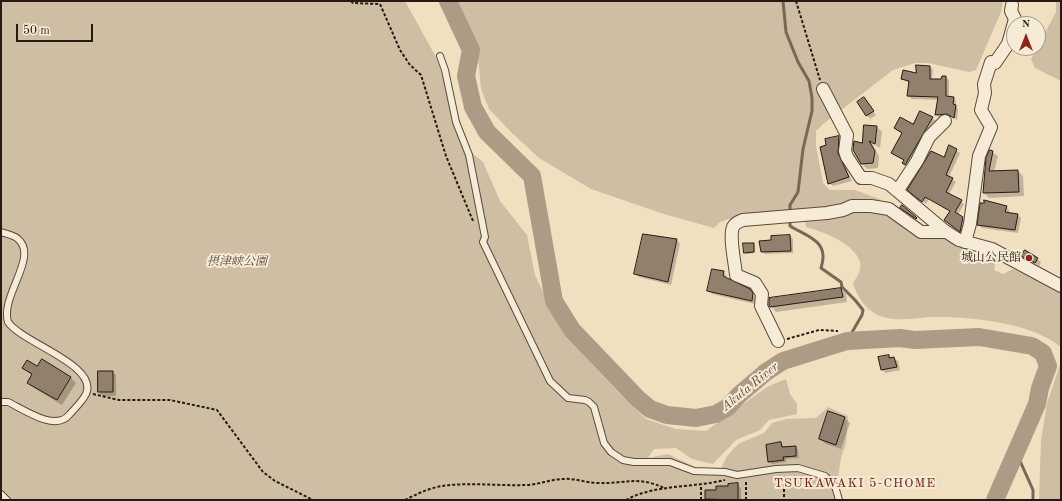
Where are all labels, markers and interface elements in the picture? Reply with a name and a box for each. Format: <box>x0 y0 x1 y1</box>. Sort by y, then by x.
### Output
scale bar <box>18 16 95 42</box>
north arrow <box>1006 16 1046 56</box>
text: N <box>1022 19 1030 30</box>
text: 50 m <box>23 25 50 37</box>
place label: 城山公民館 <box>961 251 1021 265</box>
marker: 城山公民館 <box>1024 253 1034 263</box>
park label: 摂津峡公園 <box>207 255 267 269</box>
water label: Akuta River <box>718 359 782 415</box>
district label: TSUKAWAKI 5-CHOME <box>774 476 936 492</box>

